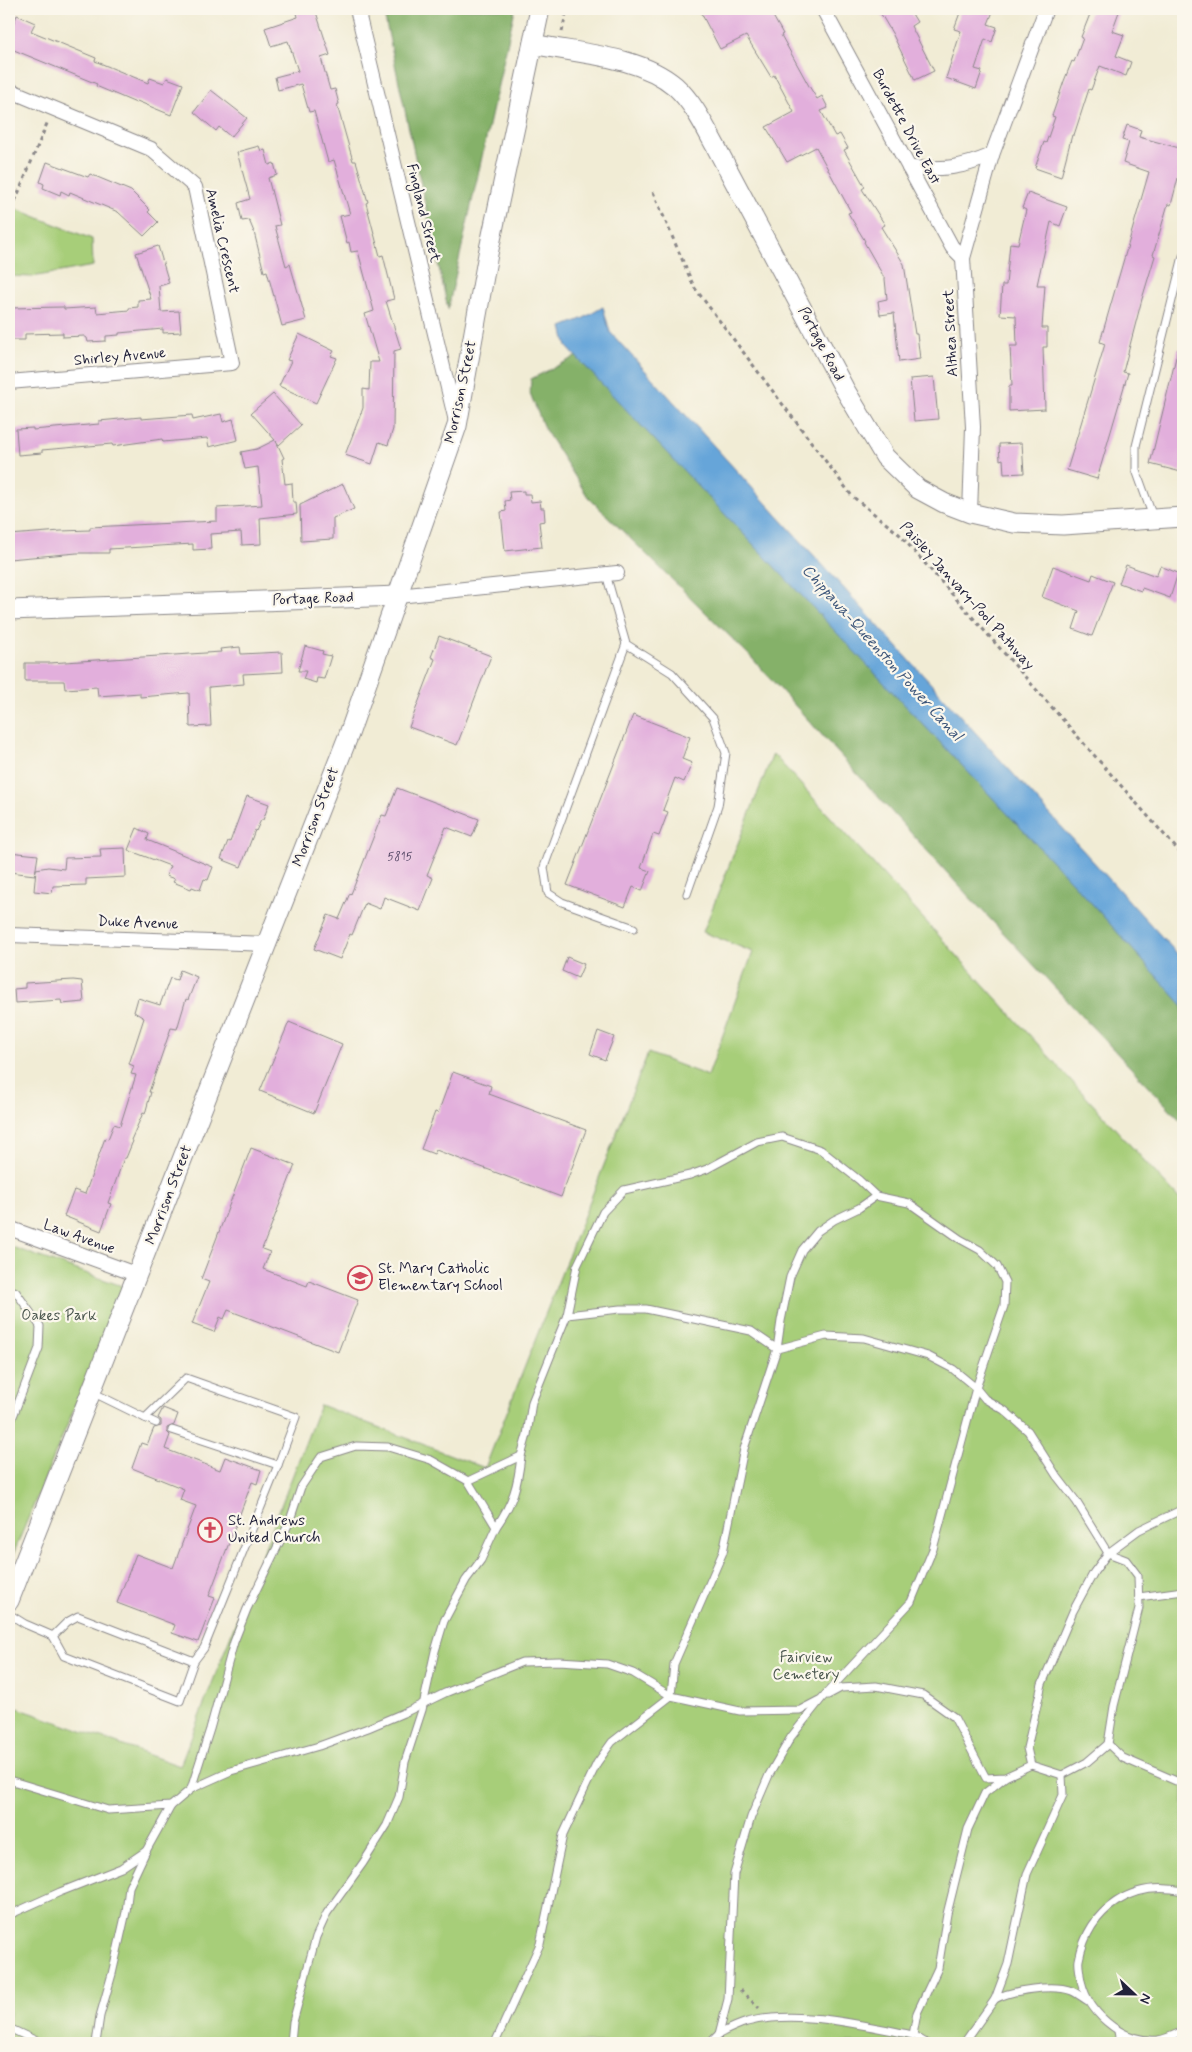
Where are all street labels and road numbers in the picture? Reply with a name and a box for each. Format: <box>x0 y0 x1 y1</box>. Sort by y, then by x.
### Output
street label: Burdette Drive East <box>867 66 945 189</box>
street label: Fingland Street <box>400 161 445 265</box>
street label: Amelia Crescent <box>200 187 244 295</box>
street label: Althea Street <box>939 288 963 377</box>
street label: Portage Road <box>793 303 849 385</box>
street label: Morrison Street <box>440 339 482 445</box>
street label: Shirley Avenue <box>73 343 167 371</box>
street label: Paisley Janvary-Pool Pathway <box>895 518 1039 675</box>
street label: Portage Road <box>272 588 354 610</box>
street label: Morrison Street <box>288 764 344 870</box>
street label: Duke Avenue <box>97 912 179 934</box>
street label: Morrison Street <box>141 1142 197 1248</box>
street label: Law Avenue <box>40 1215 118 1259</box>

